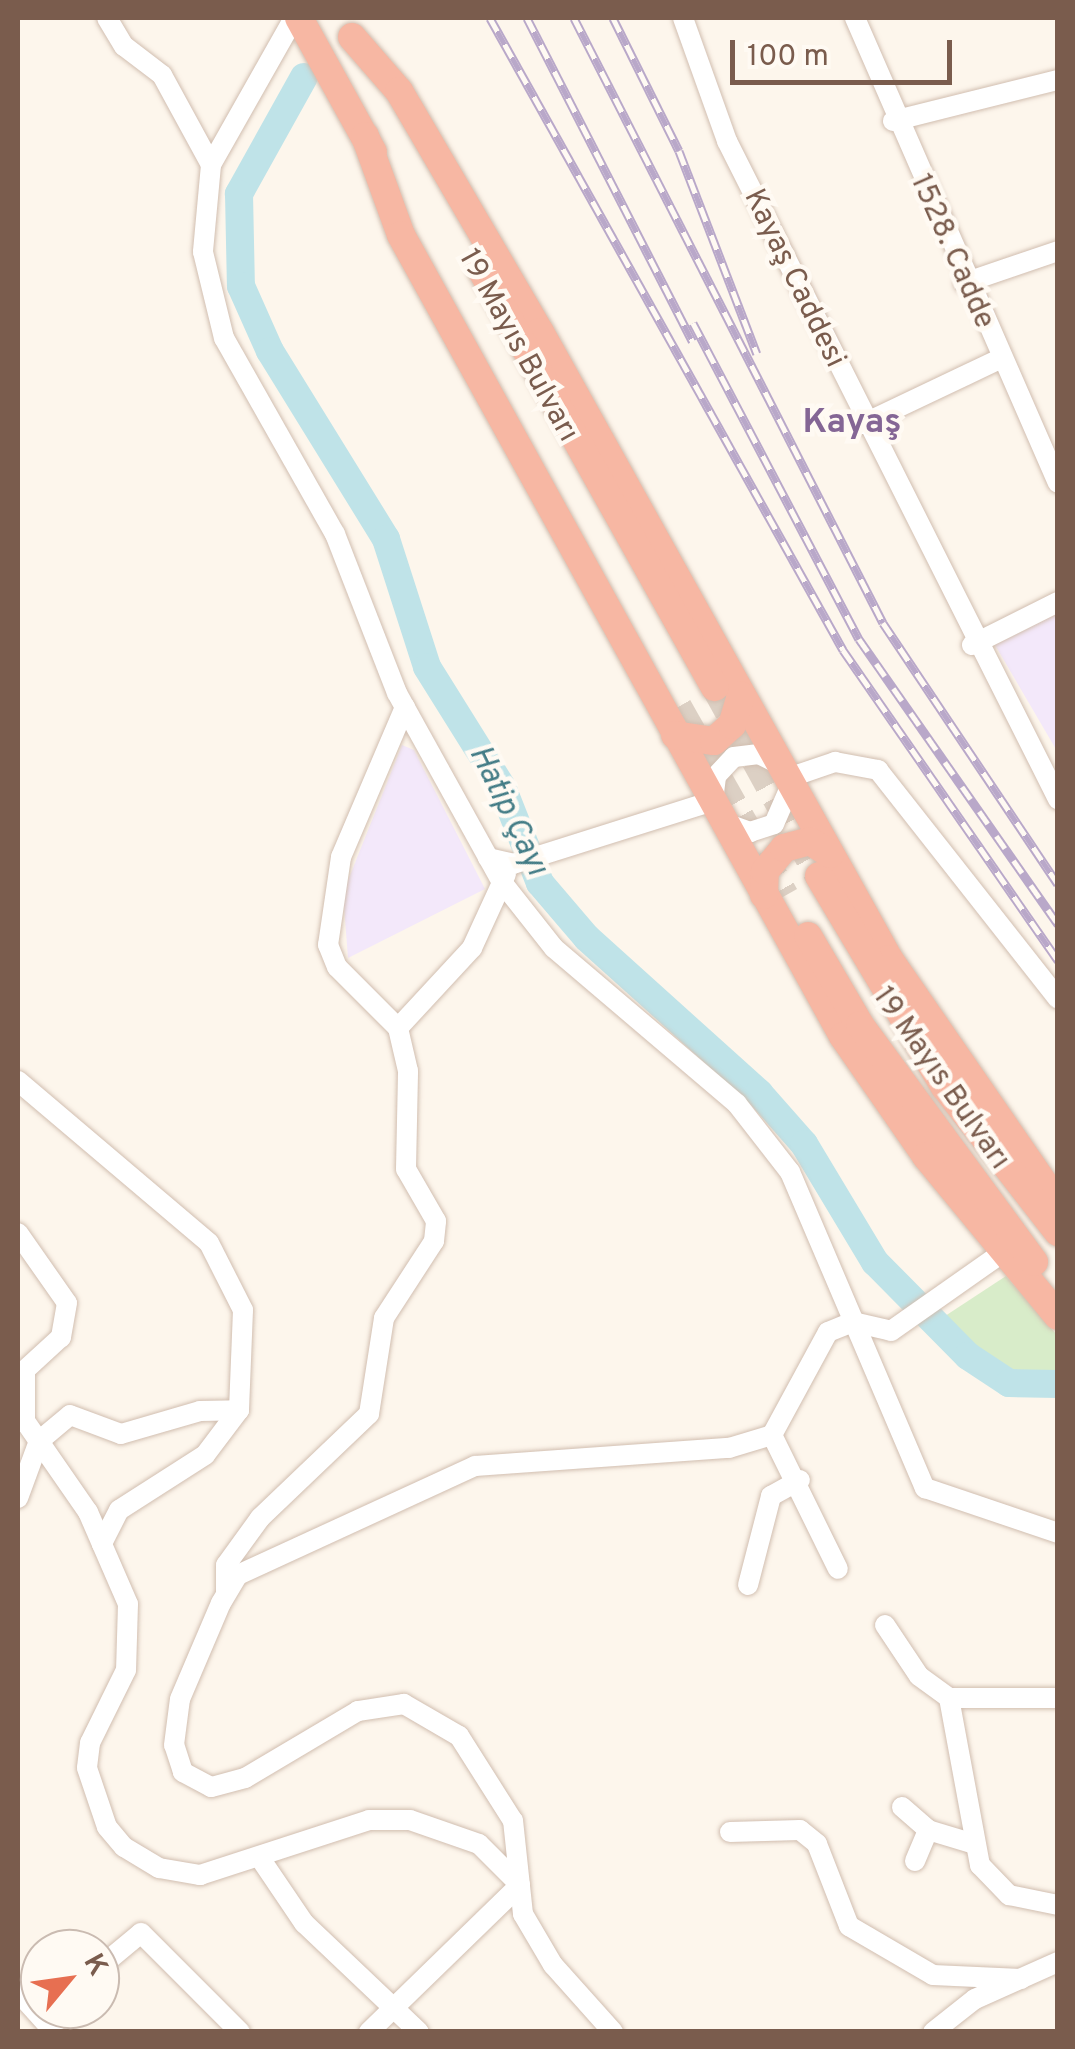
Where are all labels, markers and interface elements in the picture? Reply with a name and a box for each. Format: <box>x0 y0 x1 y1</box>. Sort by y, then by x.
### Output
scale bar <box>735 20 958 82</box>
text: 100 m <box>747 39 829 76</box>
street label: 1528. Cadde <box>901 169 1001 335</box>
street label: Kayaş Caddesi <box>734 184 852 374</box>
street label: 19 Mayıs Bulvarı <box>449 243 585 449</box>
district label: Kayaş <box>803 402 901 444</box>
water label: Hatip Çayı <box>459 740 555 882</box>
street label: 19 Mayıs Bulvarı <box>864 981 1016 1177</box>
north arrow <box>20 1929 120 2029</box>
text: K <box>74 1948 115 1983</box>

